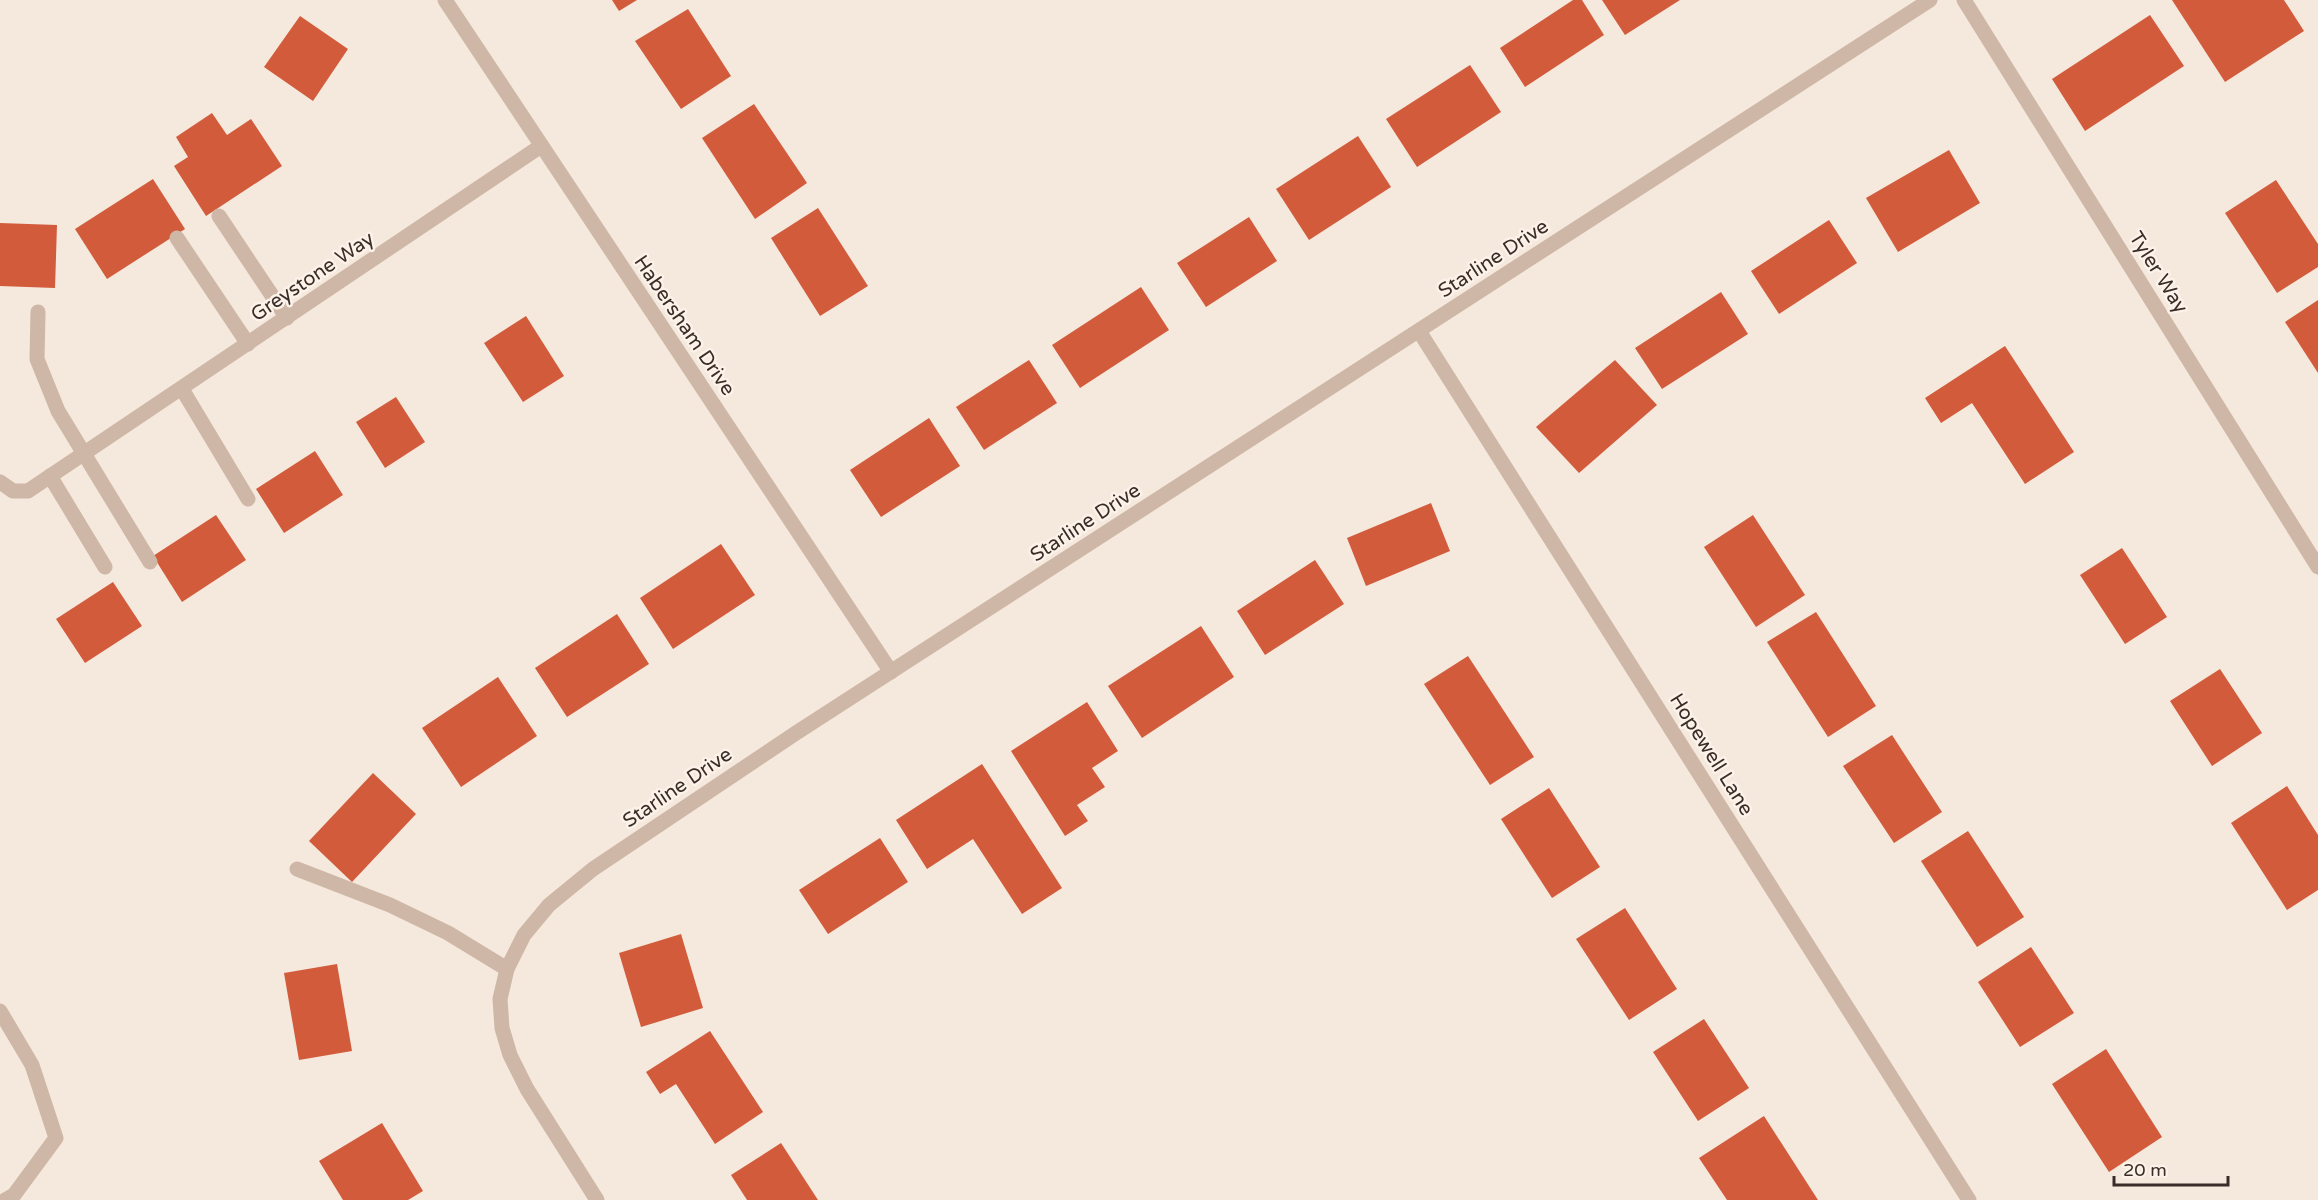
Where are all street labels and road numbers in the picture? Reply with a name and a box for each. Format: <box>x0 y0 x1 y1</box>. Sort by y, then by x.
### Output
street label: Starline Drive <box>1434 214 1553 303</box>
street label: Greystone Way <box>246 227 379 327</box>
street label: Tyler Way <box>2124 227 2193 318</box>
street label: Habersham Drive <box>628 251 740 400</box>
street label: Starline Drive <box>1026 478 1145 567</box>
street label: Hopewell Lane <box>1664 689 1758 820</box>
street label: Starline Drive <box>618 743 737 833</box>

